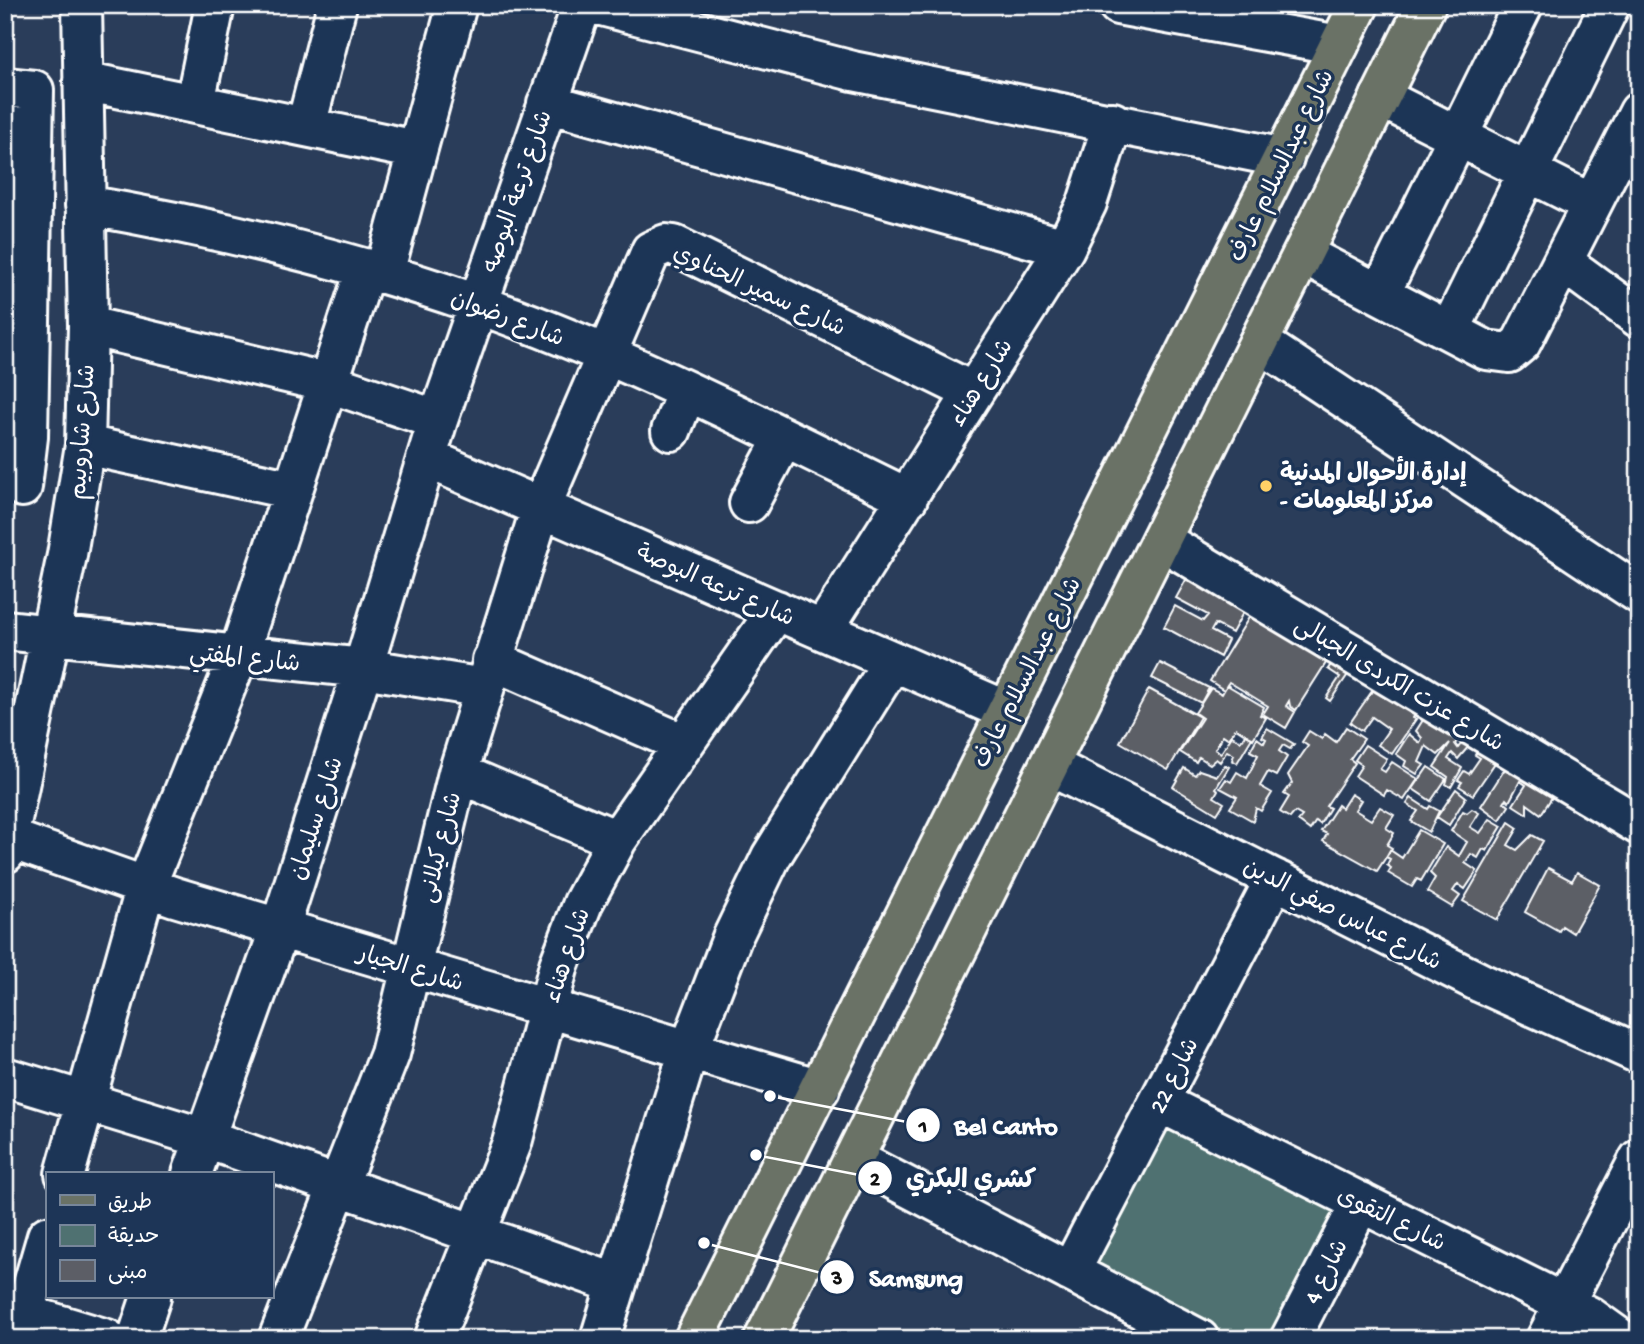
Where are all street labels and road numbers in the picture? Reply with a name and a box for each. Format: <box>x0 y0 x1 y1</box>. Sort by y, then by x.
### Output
street label: شارع عبدالسلام عارف <box>1224 66 1342 267</box>
street label: شارع ترعة البوصه <box>478 107 561 277</box>
street label: شارع سمير الحناوي <box>668 239 849 345</box>
street label: شارع رضوان <box>446 285 568 355</box>
street label: شارع هناء <box>945 334 1021 433</box>
street label: شارع شاروبيم <box>65 363 104 501</box>
street label: شارع ترعه البوصة <box>631 539 798 635</box>
street label: شارع عبدالسلام عارف <box>968 573 1090 774</box>
street label: شارع عزت الكردى الجبالى <box>1288 612 1508 760</box>
street label: شارع المفتي <box>188 640 301 684</box>
street label: شارع سليمان <box>285 754 352 884</box>
street label: شارع كيلانى <box>415 789 470 906</box>
street label: شارع عباس صفي الدين <box>1236 853 1446 981</box>
street label: شارع هناء <box>540 905 599 1008</box>
street label: شارع الجيار <box>352 940 466 1000</box>
street label: شارع 22 <box>1145 1034 1207 1119</box>
street label: شارع التقوى <box>1331 1182 1449 1260</box>
street label: شارع 4 <box>1300 1235 1357 1310</box>

